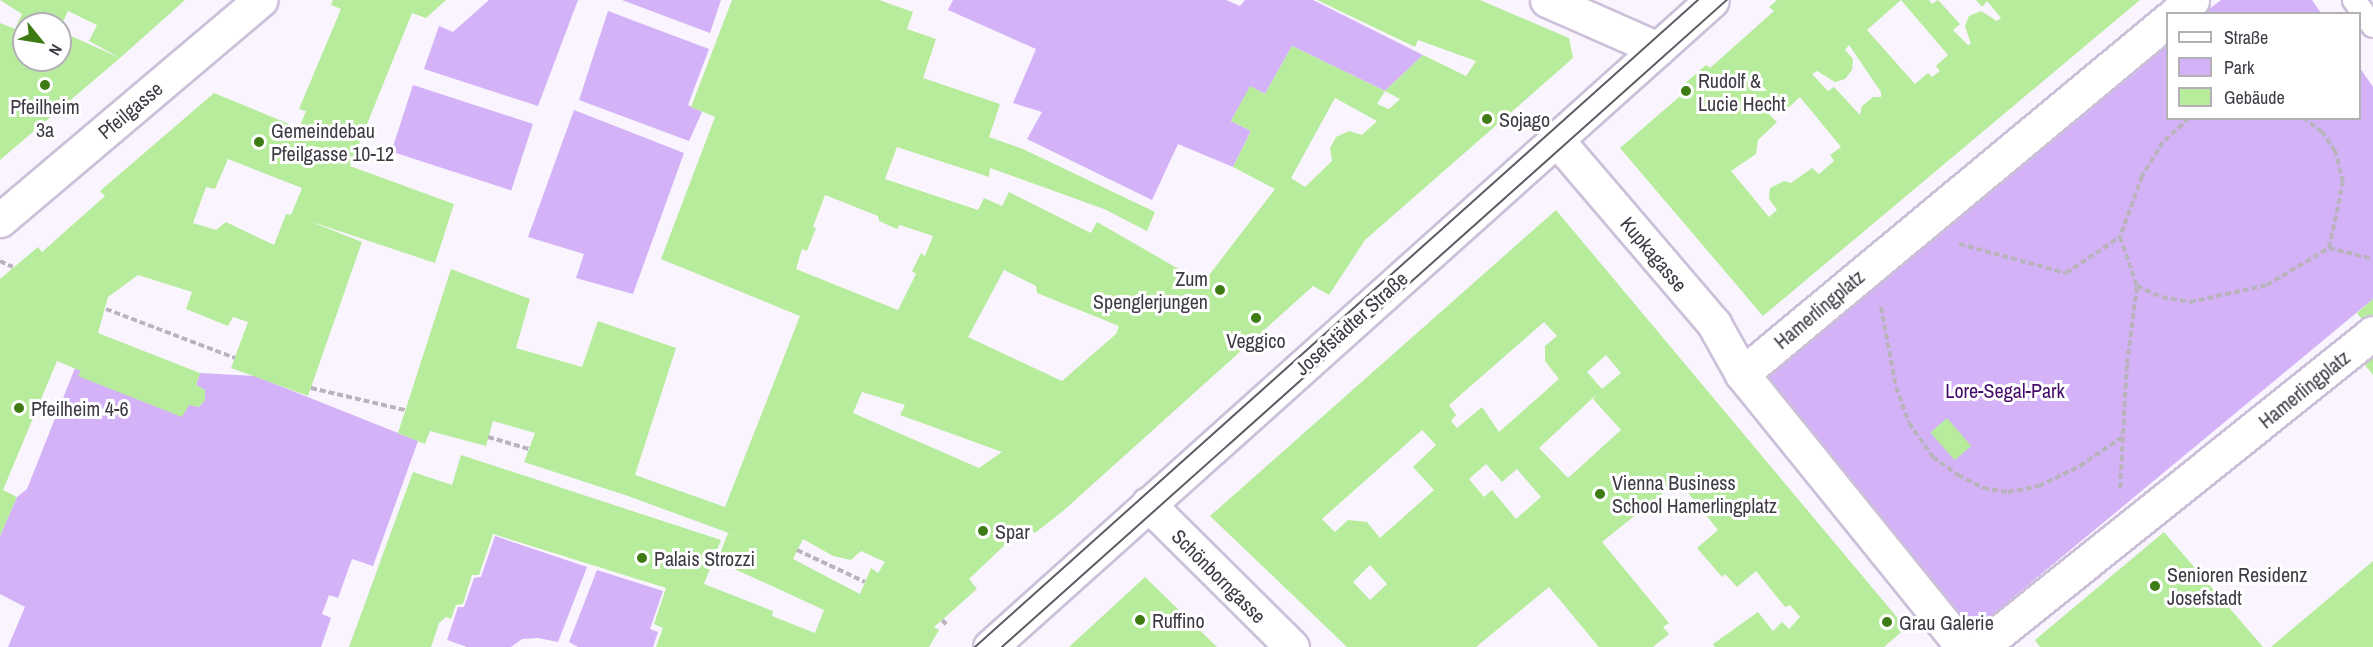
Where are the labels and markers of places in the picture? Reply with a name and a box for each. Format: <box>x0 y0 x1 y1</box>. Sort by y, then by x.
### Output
place label: Rudolf & Lucie Hecht <box>1698 68 1786 115</box>
marker: Pfeilheim 3a <box>38 78 52 92</box>
marker: Rudolf & Lucie Hecht <box>1679 84 1693 98</box>
place label: Pfeilheim 3a <box>10 94 80 141</box>
place label: Sojago <box>1499 107 1550 131</box>
marker: Sojago <box>1480 112 1494 126</box>
place label: Gemeindebau Pfeilgasse 10-12 <box>271 118 394 165</box>
marker: Gemeindebau Pfeilgasse 10-12 <box>252 135 266 149</box>
place label: Zum Spenglerjungen <box>1093 266 1208 313</box>
marker: Zum Spenglerjungen <box>1213 283 1227 297</box>
marker: Veggico <box>1249 311 1263 325</box>
place label: Veggico <box>1226 328 1286 352</box>
place label: Pfeilheim 4-6 <box>31 396 129 420</box>
marker: Pfeilheim 4-6 <box>12 401 26 415</box>
place label: Vienna Business School Hamerlingplatz <box>1612 470 1777 517</box>
marker: Vienna Business School Hamerlingplatz <box>1593 487 1607 501</box>
place label: Spar <box>995 519 1030 543</box>
marker: Spar <box>976 524 990 538</box>
place label: Palais Strozzi <box>654 546 755 570</box>
marker: Palais Strozzi <box>635 551 649 565</box>
place label: Senioren Residenz Josefstadt <box>2167 562 2307 609</box>
marker: Senioren Residenz Josefstadt <box>2148 579 2162 593</box>
place label: Ruffino <box>1152 608 1205 632</box>
place label: Grau Galerie <box>1899 610 1994 634</box>
marker: Ruffino <box>1133 613 1147 627</box>
marker: Grau Galerie <box>1880 615 1894 629</box>

